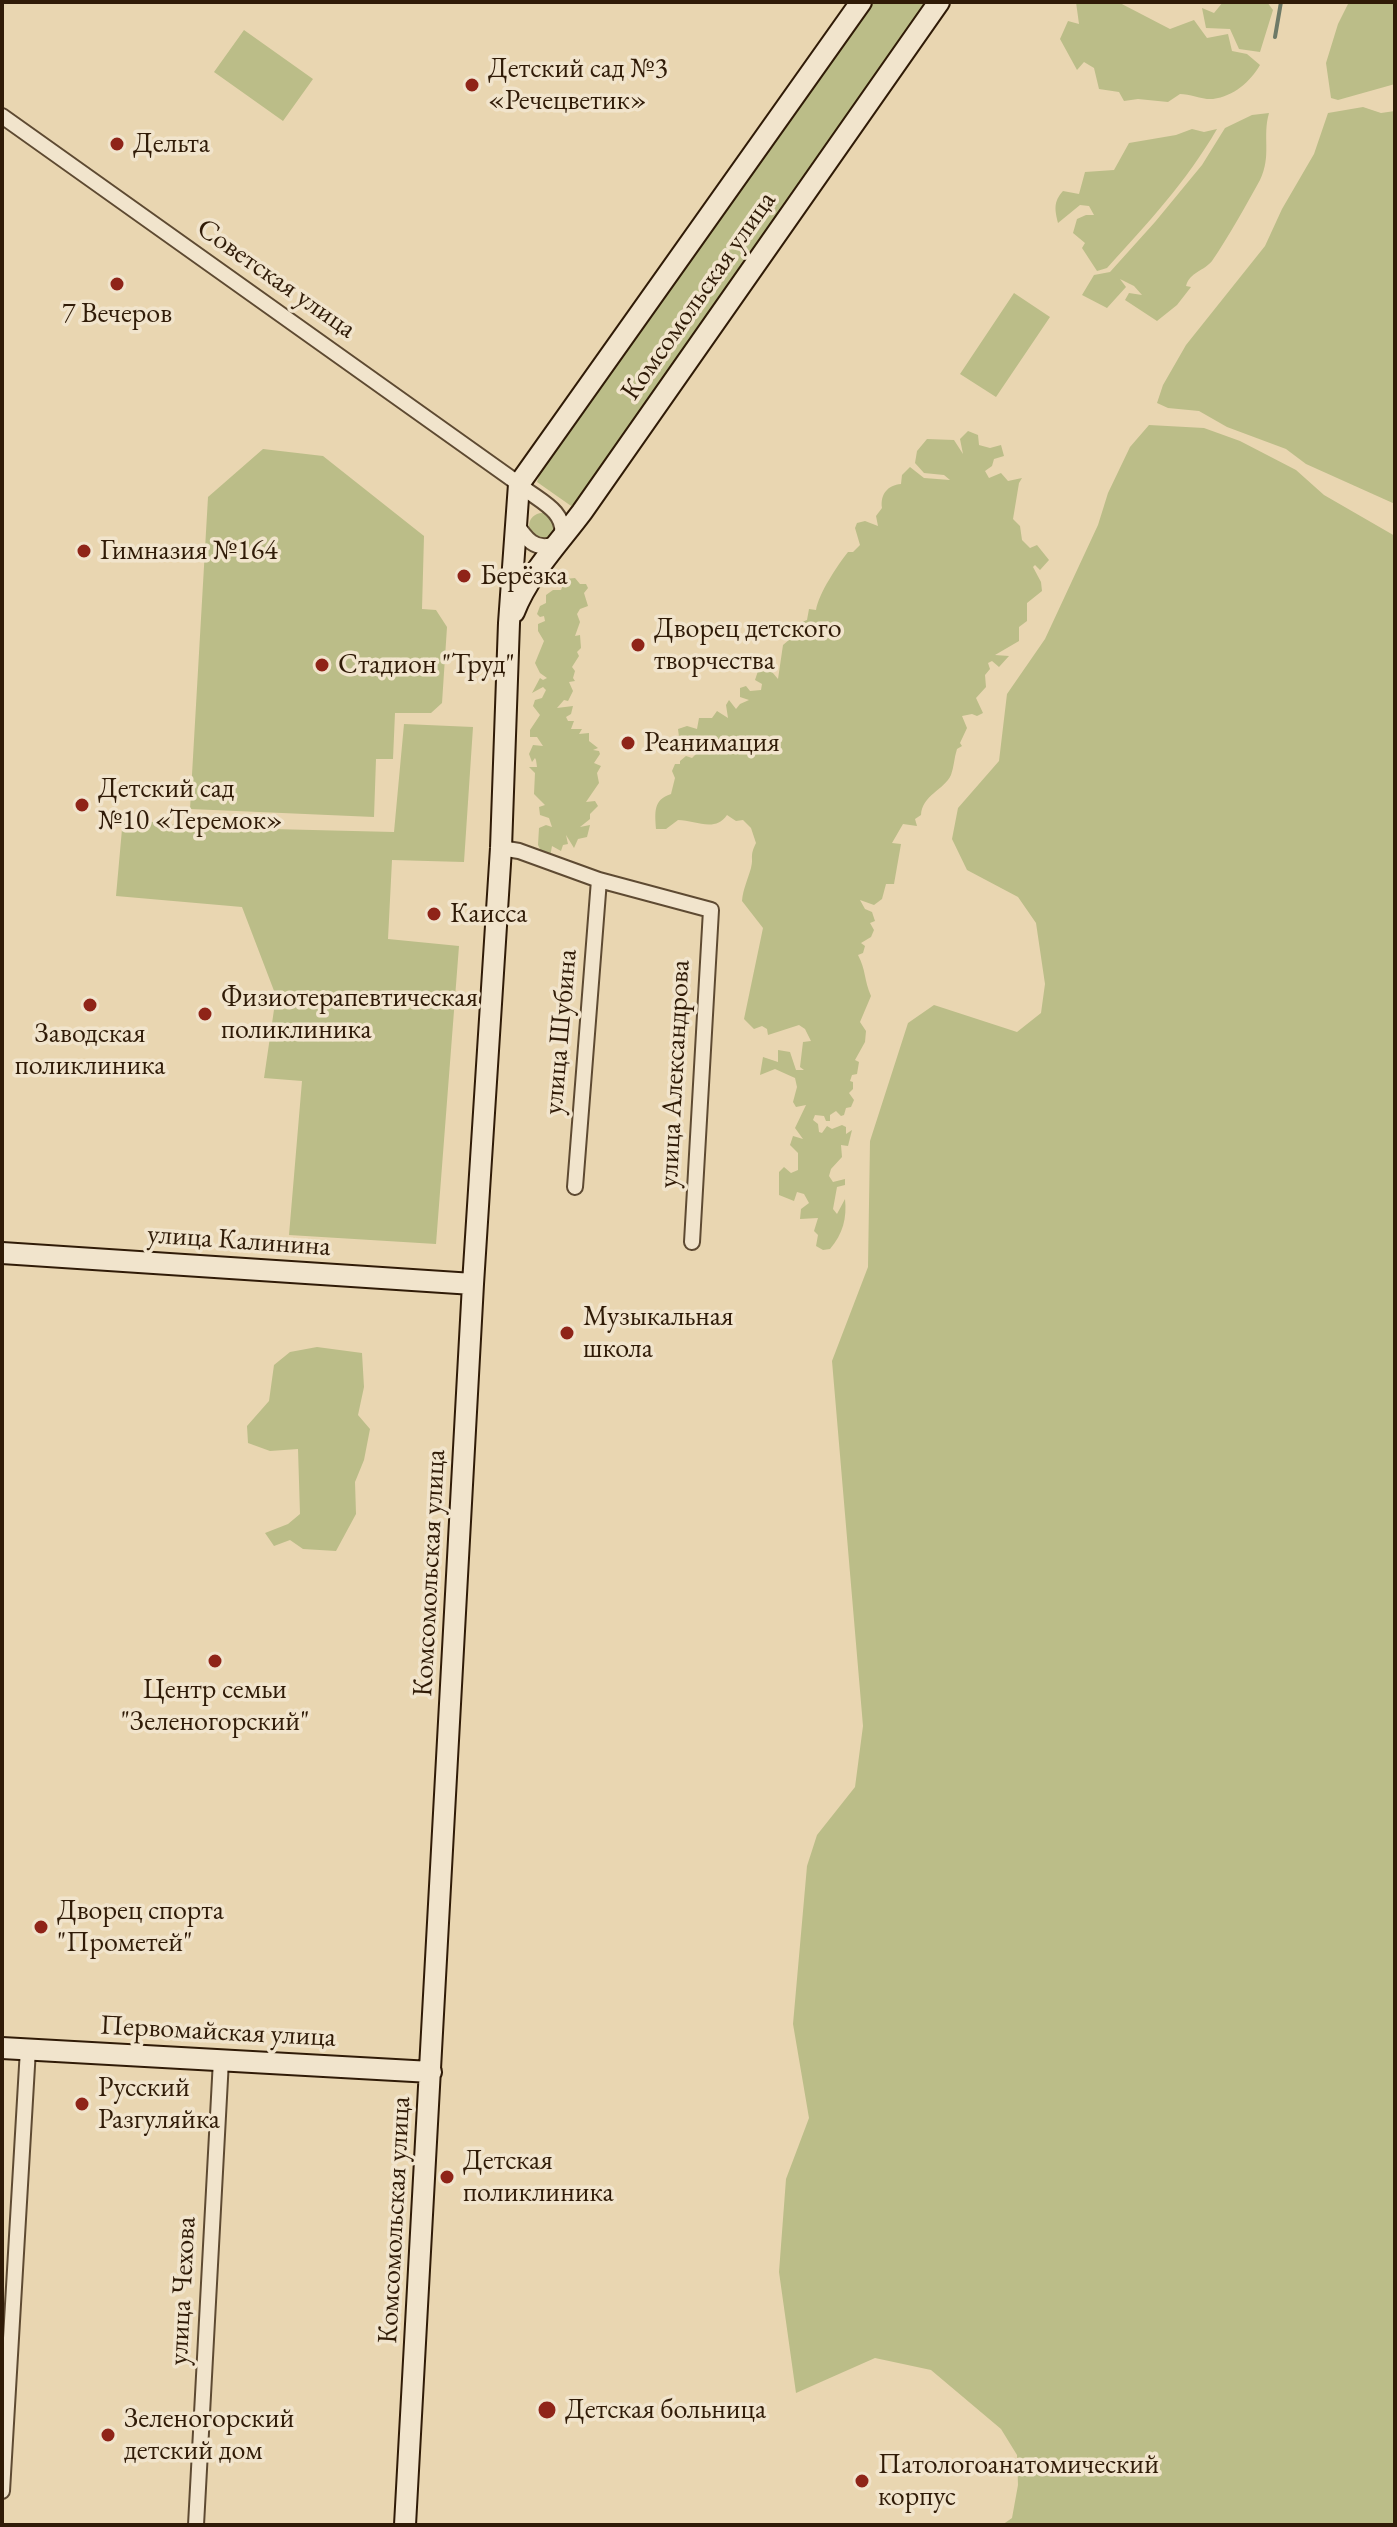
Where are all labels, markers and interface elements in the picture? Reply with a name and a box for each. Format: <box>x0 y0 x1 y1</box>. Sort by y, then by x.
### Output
place label: Детский сад №3 «Речецветик» <box>488 52 668 118</box>
marker: Детский сад №3 «Речецветик» <box>463 76 481 94</box>
place label: Дельта <box>133 127 210 161</box>
marker: Дельта <box>108 135 126 153</box>
street label: Комсомольская улица <box>614 185 784 407</box>
street label: Советская улица <box>190 212 362 346</box>
marker: 7 Вечеров <box>108 275 126 293</box>
place label: 7 Вечеров <box>62 297 172 331</box>
place label: Гимназия №164 <box>100 534 278 568</box>
marker: Гимназия №164 <box>75 542 93 560</box>
place label: Берёзка <box>480 559 568 593</box>
marker: Берёзка <box>455 567 473 585</box>
place label: Дворец детского творчества <box>654 612 841 678</box>
marker: Дворец детского творчества <box>629 636 647 654</box>
place label: Стадион "Труд" <box>338 648 515 682</box>
marker: Стадион "Труд" <box>313 656 331 674</box>
place label: Реанимация <box>644 726 780 760</box>
marker: Реанимация <box>619 734 637 752</box>
place label: Детский сад №10 «Теремок» <box>98 772 283 838</box>
marker: Детский сад №10 «Теремок» <box>73 796 91 814</box>
place label: Каисса <box>450 897 527 931</box>
marker: Каисса <box>425 905 443 923</box>
street label: улица Шубина <box>537 948 585 1116</box>
street label: улица Александрова <box>652 959 698 1189</box>
place label: Физиотерапевтическая поликлиника <box>221 981 478 1047</box>
marker: Заводская поликлиника <box>81 996 99 1014</box>
marker: Физиотерапевтическая поликлиника <box>196 1005 214 1023</box>
place label: Заводская поликлиника <box>15 1017 165 1083</box>
street label: улица Калинина <box>146 1218 332 1264</box>
place label: Музыкальная школа <box>583 1300 734 1366</box>
marker: Музыкальная школа <box>558 1324 576 1342</box>
street label: Комсомольская улица <box>407 1449 453 1697</box>
marker: Центр семьи "Зеленогорский" <box>206 1652 224 1670</box>
place label: Центр семьи "Зеленогорский" <box>121 1673 309 1739</box>
place label: Дворец спорта "Прометей" <box>57 1894 224 1960</box>
marker: Дворец спорта "Прометей" <box>32 1918 50 1936</box>
street label: Первомайская улица <box>99 2009 337 2055</box>
place label: Русский Разгуляйка <box>98 2071 220 2137</box>
marker: Русский Разгуляйка <box>73 2095 91 2113</box>
street label: Комсомольская улица <box>372 2096 418 2344</box>
place label: Детская поликлиника <box>463 2144 614 2210</box>
marker: Детская поликлиника <box>438 2168 456 2186</box>
street label: улица Чехова <box>162 2216 204 2366</box>
place label: Детская больница <box>565 2393 766 2427</box>
marker: Детская больница <box>536 2399 558 2421</box>
place label: Зеленогорский детский дом <box>124 2402 294 2468</box>
marker: Зеленогорский детский дом <box>99 2426 117 2444</box>
place label: Патологоанатомический корпус <box>878 2448 1159 2514</box>
marker: Патологоанатомический корпус <box>853 2472 871 2490</box>

